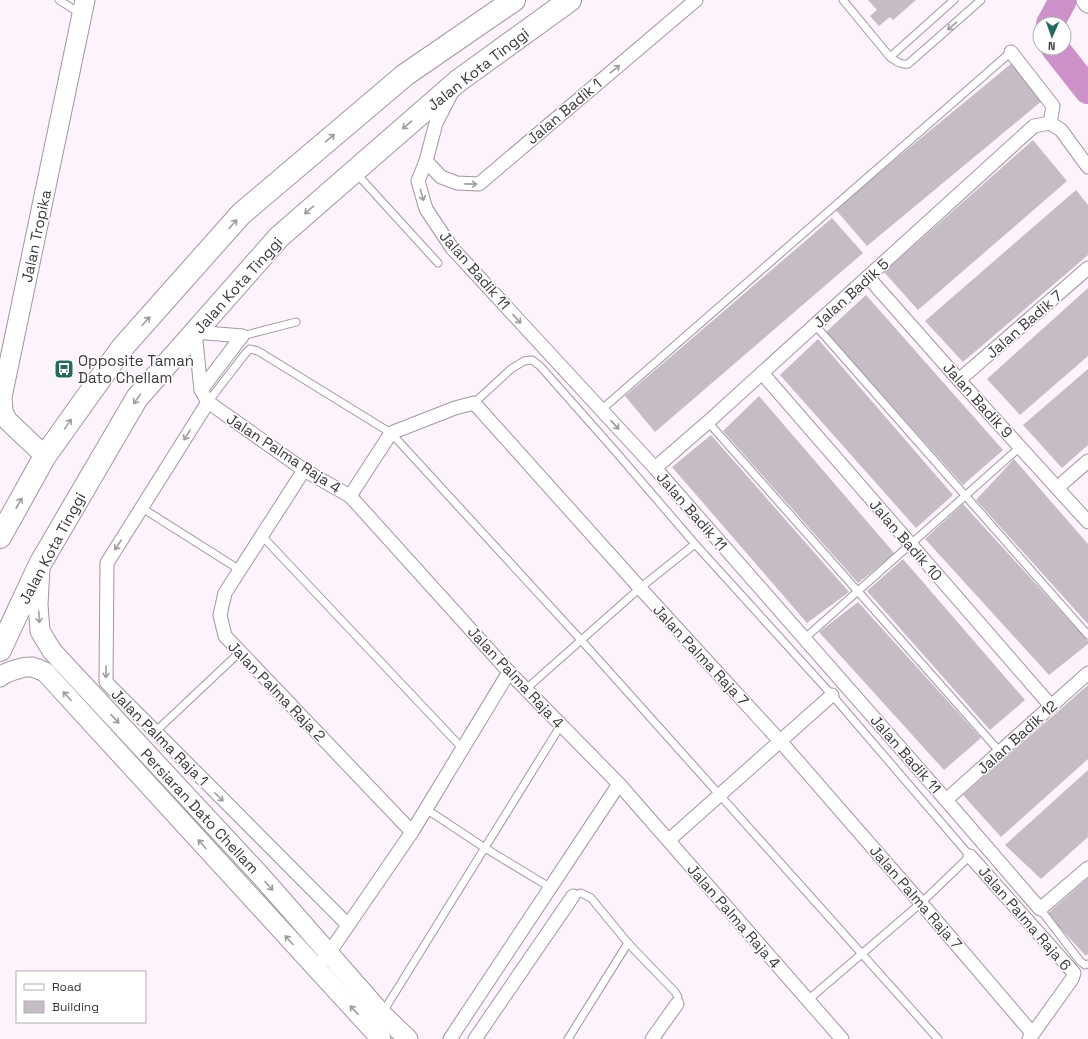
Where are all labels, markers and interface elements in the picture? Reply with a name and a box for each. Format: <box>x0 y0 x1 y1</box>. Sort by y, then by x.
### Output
north arrow <box>1032 16 1072 56</box>
one-way arrow <box>946 21 957 30</box>
street label: Jalan Kota Tinggi <box>423 23 533 115</box>
text: N <box>1048 39 1056 53</box>
one-way arrow <box>610 64 620 73</box>
street label: Jalan Badik 1 <box>523 74 605 148</box>
one-way arrow <box>402 120 413 129</box>
one-way arrow <box>325 134 336 143</box>
one-way arrow <box>464 180 477 187</box>
street label: Jalan Tropika <box>17 188 55 284</box>
one-way arrow <box>419 188 426 201</box>
one-way arrow <box>304 206 315 215</box>
one-way arrow <box>228 219 237 229</box>
street label: Jalan Badik 11 <box>435 227 515 313</box>
street label: Jalan Kota Tinggi <box>190 233 286 337</box>
street label: Jalan Badik 5 <box>809 254 893 332</box>
street label: Jalan Badik 7 <box>982 286 1066 362</box>
one-way arrow <box>512 314 522 324</box>
one-way arrow <box>142 316 151 326</box>
place label: Opposite Taman Dato Chellam <box>78 351 194 387</box>
bus stop icon: Opposite Taman Dato Chellam <box>53 358 75 380</box>
street label: Jalan Badik 9 <box>939 358 1017 442</box>
one-way arrow <box>133 393 141 404</box>
street label: Jalan Palma Raja 4 <box>223 409 345 497</box>
one-way arrow <box>64 419 72 430</box>
one-way arrow <box>610 420 619 430</box>
one-way arrow <box>183 429 191 440</box>
street label: Jalan Badik 11 <box>652 468 732 554</box>
street label: Jalan Kota Tinggi <box>15 489 89 607</box>
street label: Jalan Badik 10 <box>865 495 947 585</box>
one-way arrow <box>16 497 23 509</box>
one-way arrow <box>114 539 122 550</box>
street label: Jalan Palma Raja 7 <box>649 600 753 710</box>
one-way arrow <box>35 610 43 623</box>
street label: Jalan Palma Raja 4 <box>464 622 568 732</box>
street label: Jalan Palma Raja 2 <box>224 637 330 745</box>
one-way arrow <box>102 665 110 678</box>
street label: Jalan Palma Raja 1 <box>107 684 213 790</box>
one-way arrow <box>62 691 72 701</box>
street label: Jalan Badik 12 <box>973 696 1061 778</box>
street label: Jalan Badik 11 <box>866 711 946 797</box>
one-way arrow <box>110 713 119 724</box>
street label: Persiaran Dato Chellam <box>137 744 263 878</box>
one-way arrow <box>214 792 224 802</box>
one-way arrow <box>197 838 206 849</box>
street label: Jalan Palma Raja 7 <box>866 841 966 953</box>
street label: Jalan Palma Raja 4 <box>683 860 785 972</box>
street label: Jalan Palma Raja 6 <box>974 862 1076 974</box>
one-way arrow <box>265 881 274 891</box>
one-way arrow <box>284 935 294 945</box>
legend <box>16 971 146 1023</box>
text: Road <box>52 979 81 995</box>
text: Building <box>52 999 99 1015</box>
one-way arrow <box>350 1006 359 1016</box>

